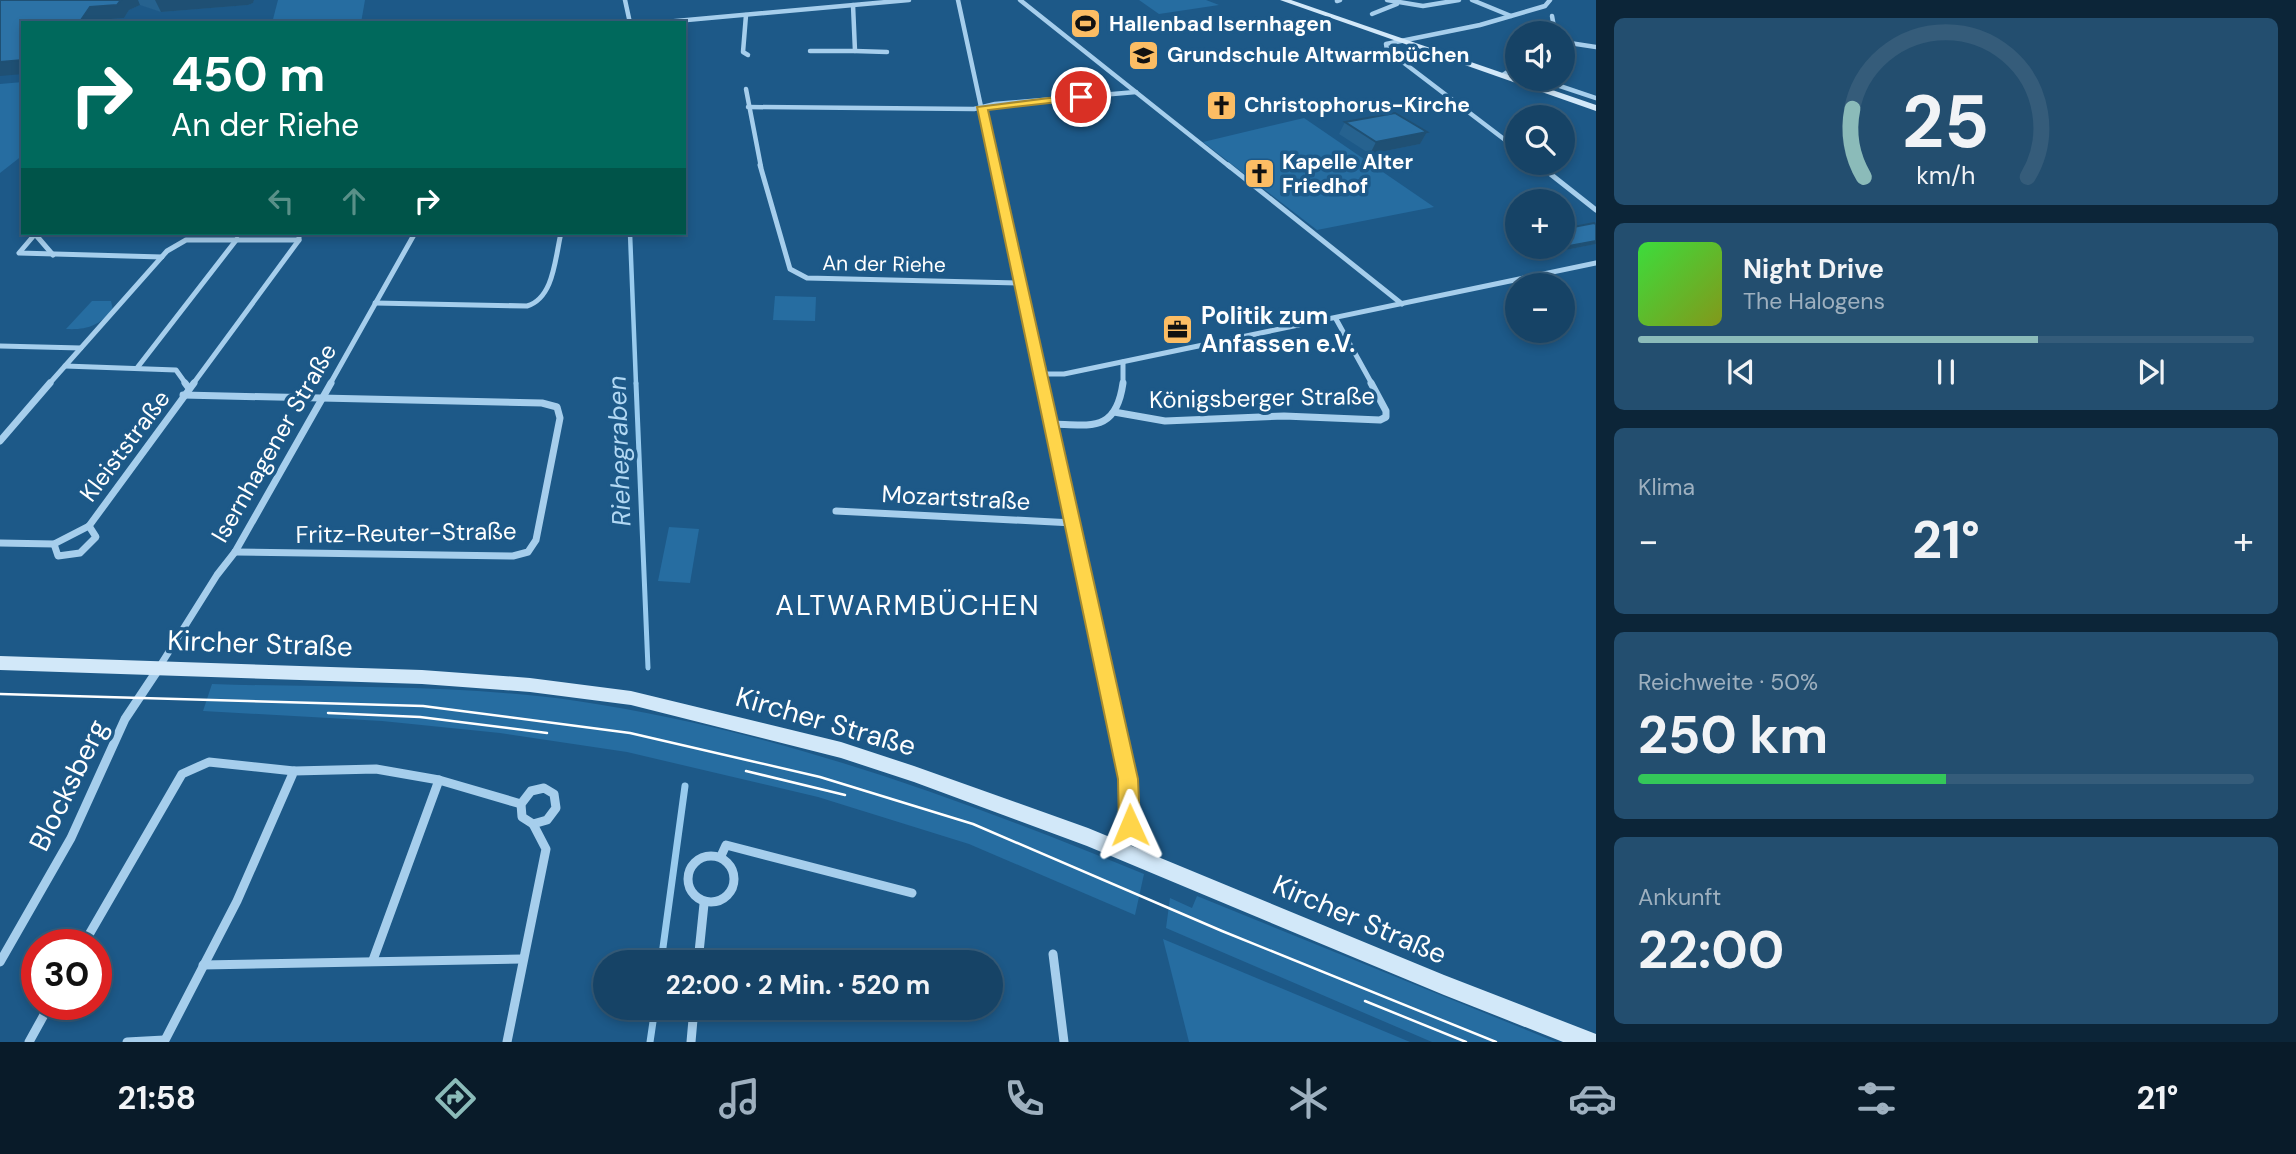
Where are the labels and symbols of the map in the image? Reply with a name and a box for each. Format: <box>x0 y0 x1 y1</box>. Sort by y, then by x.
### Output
sports icon: Hallenbad Isernhagen <box>1069 7 1103 41</box>
place label: Hallenbad Isernhagen <box>1109 10 1332 38</box>
school or university icon: Grundschule Altwarmbüchen <box>1127 38 1161 72</box>
place label: Grundschule Altwarmbüchen <box>1167 41 1470 69</box>
pin <box>1051 67 1111 127</box>
church icon: Christophorus-Kirche <box>1204 88 1238 122</box>
place label: Christophorus-Kirche <box>1244 91 1470 119</box>
place label: Kapelle Alter Friedhof <box>1282 148 1413 200</box>
church icon: Kapelle Alter Friedhof <box>1242 157 1276 191</box>
street label: An der Riehe <box>822 249 946 279</box>
place label: Politik zum Anfassen e.V. <box>1201 300 1355 359</box>
office icon: Politik zum Anfassen e.V. <box>1161 313 1195 347</box>
street label: Isernhagener Straße <box>204 338 343 548</box>
water label: Riehegraben <box>599 375 639 527</box>
street label: Königsberger Straße <box>1149 380 1375 415</box>
street label: Kleiststraße <box>73 384 177 508</box>
street label: Mozartstraße <box>881 478 1031 517</box>
street label: Fritz-Reuter-Straße <box>295 515 517 550</box>
district label: ALTWARMBÜCHEN <box>775 587 1041 624</box>
street label: Kircher Straße <box>167 622 353 665</box>
street label: Kircher Straße <box>732 678 920 765</box>
street label: Blocksberg <box>21 713 116 857</box>
position arrow <box>1093 788 1167 862</box>
street label: Kircher Straße <box>1267 866 1452 973</box>
speed limit sign: 30 <box>21 929 112 1020</box>

